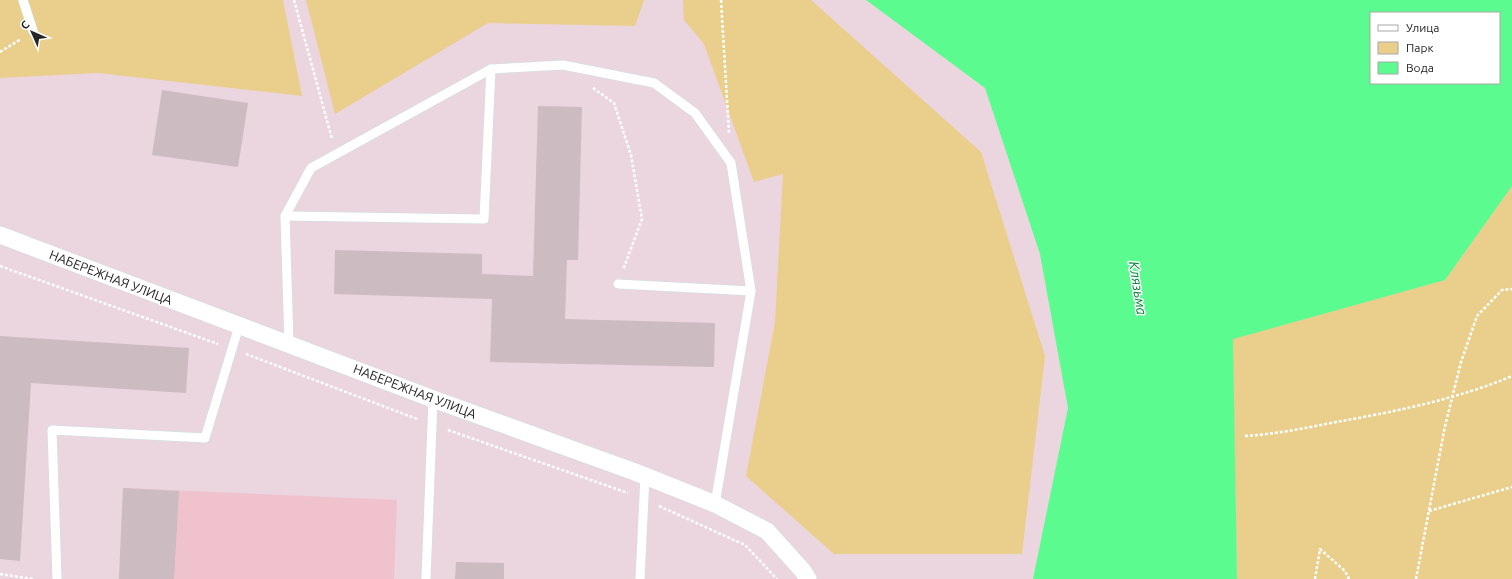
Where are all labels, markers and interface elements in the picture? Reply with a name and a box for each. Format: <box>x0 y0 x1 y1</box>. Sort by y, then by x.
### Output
north arrow <box>12 12 52 52</box>
legend <box>1370 12 1500 84</box>
text: С <box>18 18 32 32</box>
text: Улица <box>1406 21 1439 34</box>
text: Парк <box>1406 41 1434 54</box>
text: Вода <box>1406 61 1434 74</box>
street label: НАБЕРЕЖНАЯ УЛИЦА <box>47 247 175 307</box>
water label: Клязьма <box>1126 260 1150 316</box>
street label: НАБЕРЕЖНАЯ УЛИЦА <box>351 361 479 421</box>

